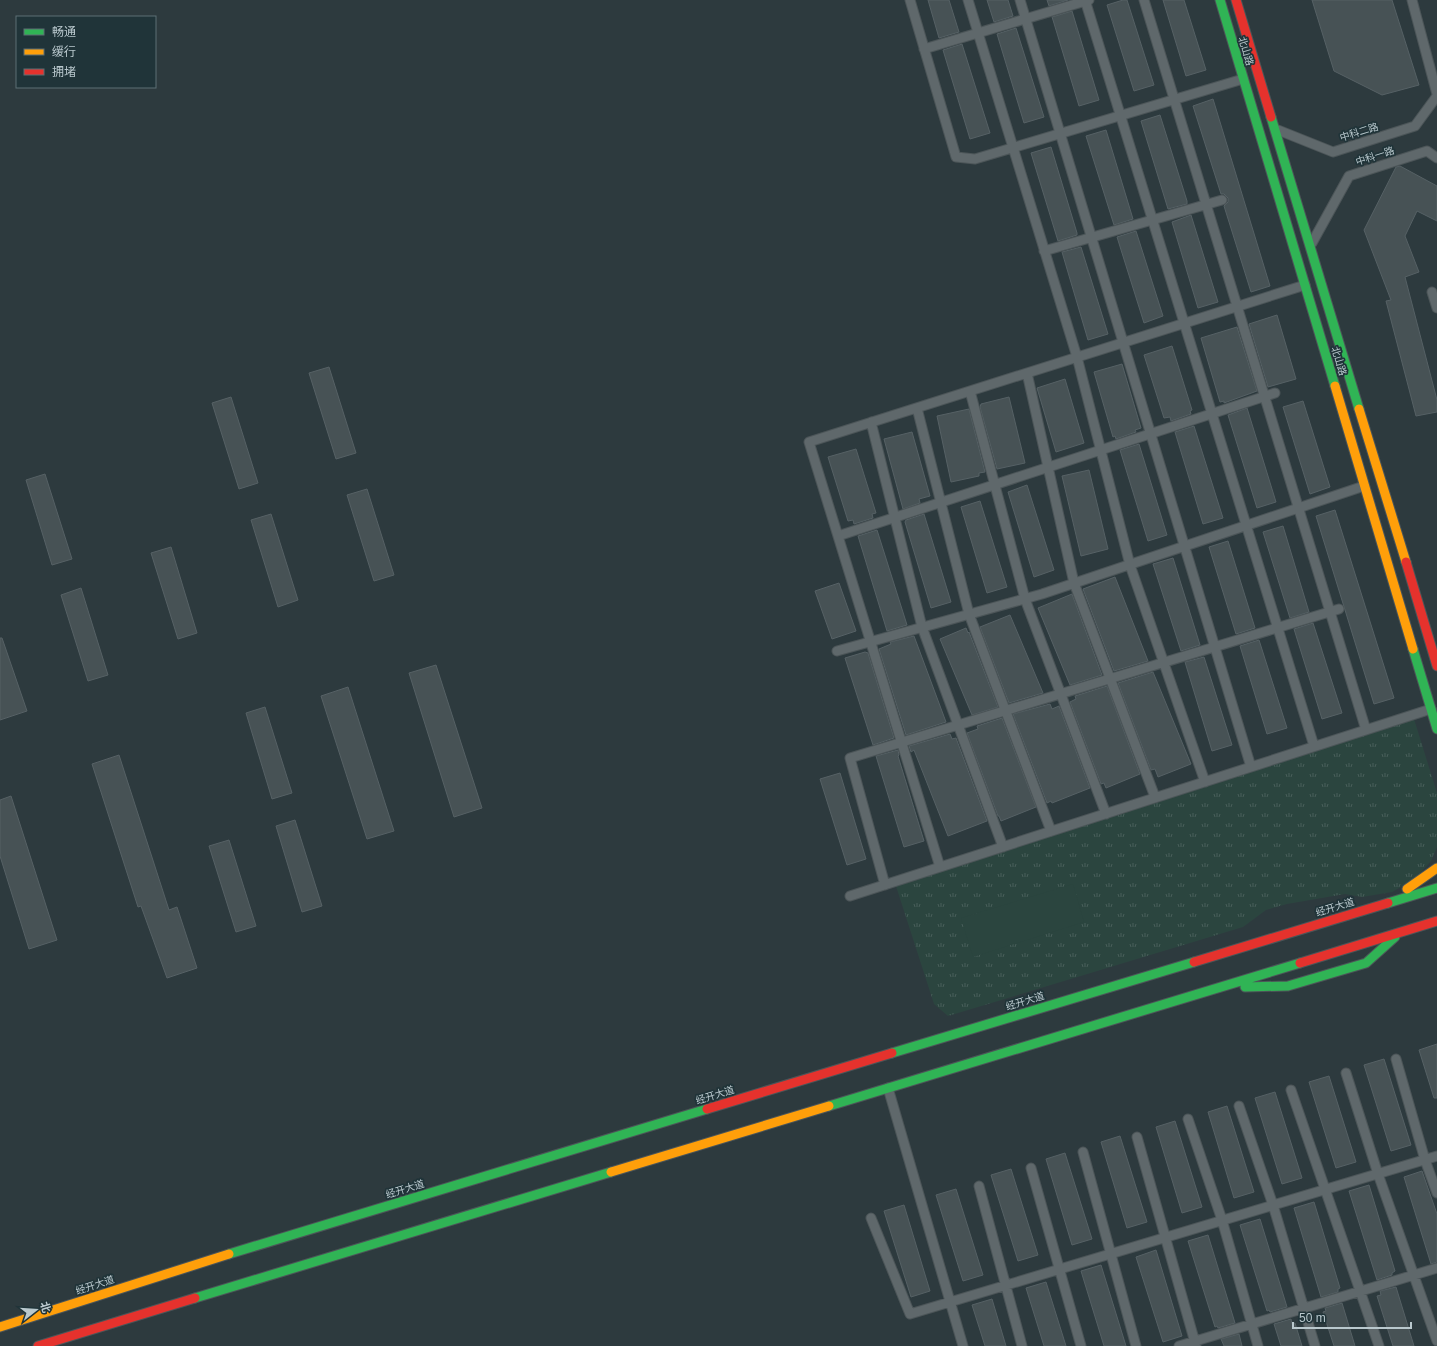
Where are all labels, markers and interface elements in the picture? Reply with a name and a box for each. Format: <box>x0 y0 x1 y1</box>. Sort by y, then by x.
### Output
legend <box>16 16 156 88</box>
text: 畅通 <box>52 25 76 39</box>
street label: 北山路 <box>1236 35 1256 67</box>
text: 缓行 <box>52 45 76 59</box>
text: 拥堵 <box>52 65 76 79</box>
street label: 中科二路 <box>1338 121 1380 143</box>
street label: 中科一路 <box>1354 145 1396 167</box>
street label: 北山路 <box>1329 345 1349 377</box>
street label: 经开大道 <box>1314 896 1356 918</box>
street label: 经开大道 <box>1004 990 1046 1012</box>
street label: 经开大道 <box>694 1084 736 1106</box>
street label: 经开大道 <box>384 1178 426 1200</box>
street label: 经开大道 <box>74 1274 116 1296</box>
north arrow <box>16 1290 56 1330</box>
text: 北 <box>38 1300 53 1314</box>
scale bar <box>1293 1304 1411 1330</box>
text: 50 m <box>1299 1311 1326 1325</box>

